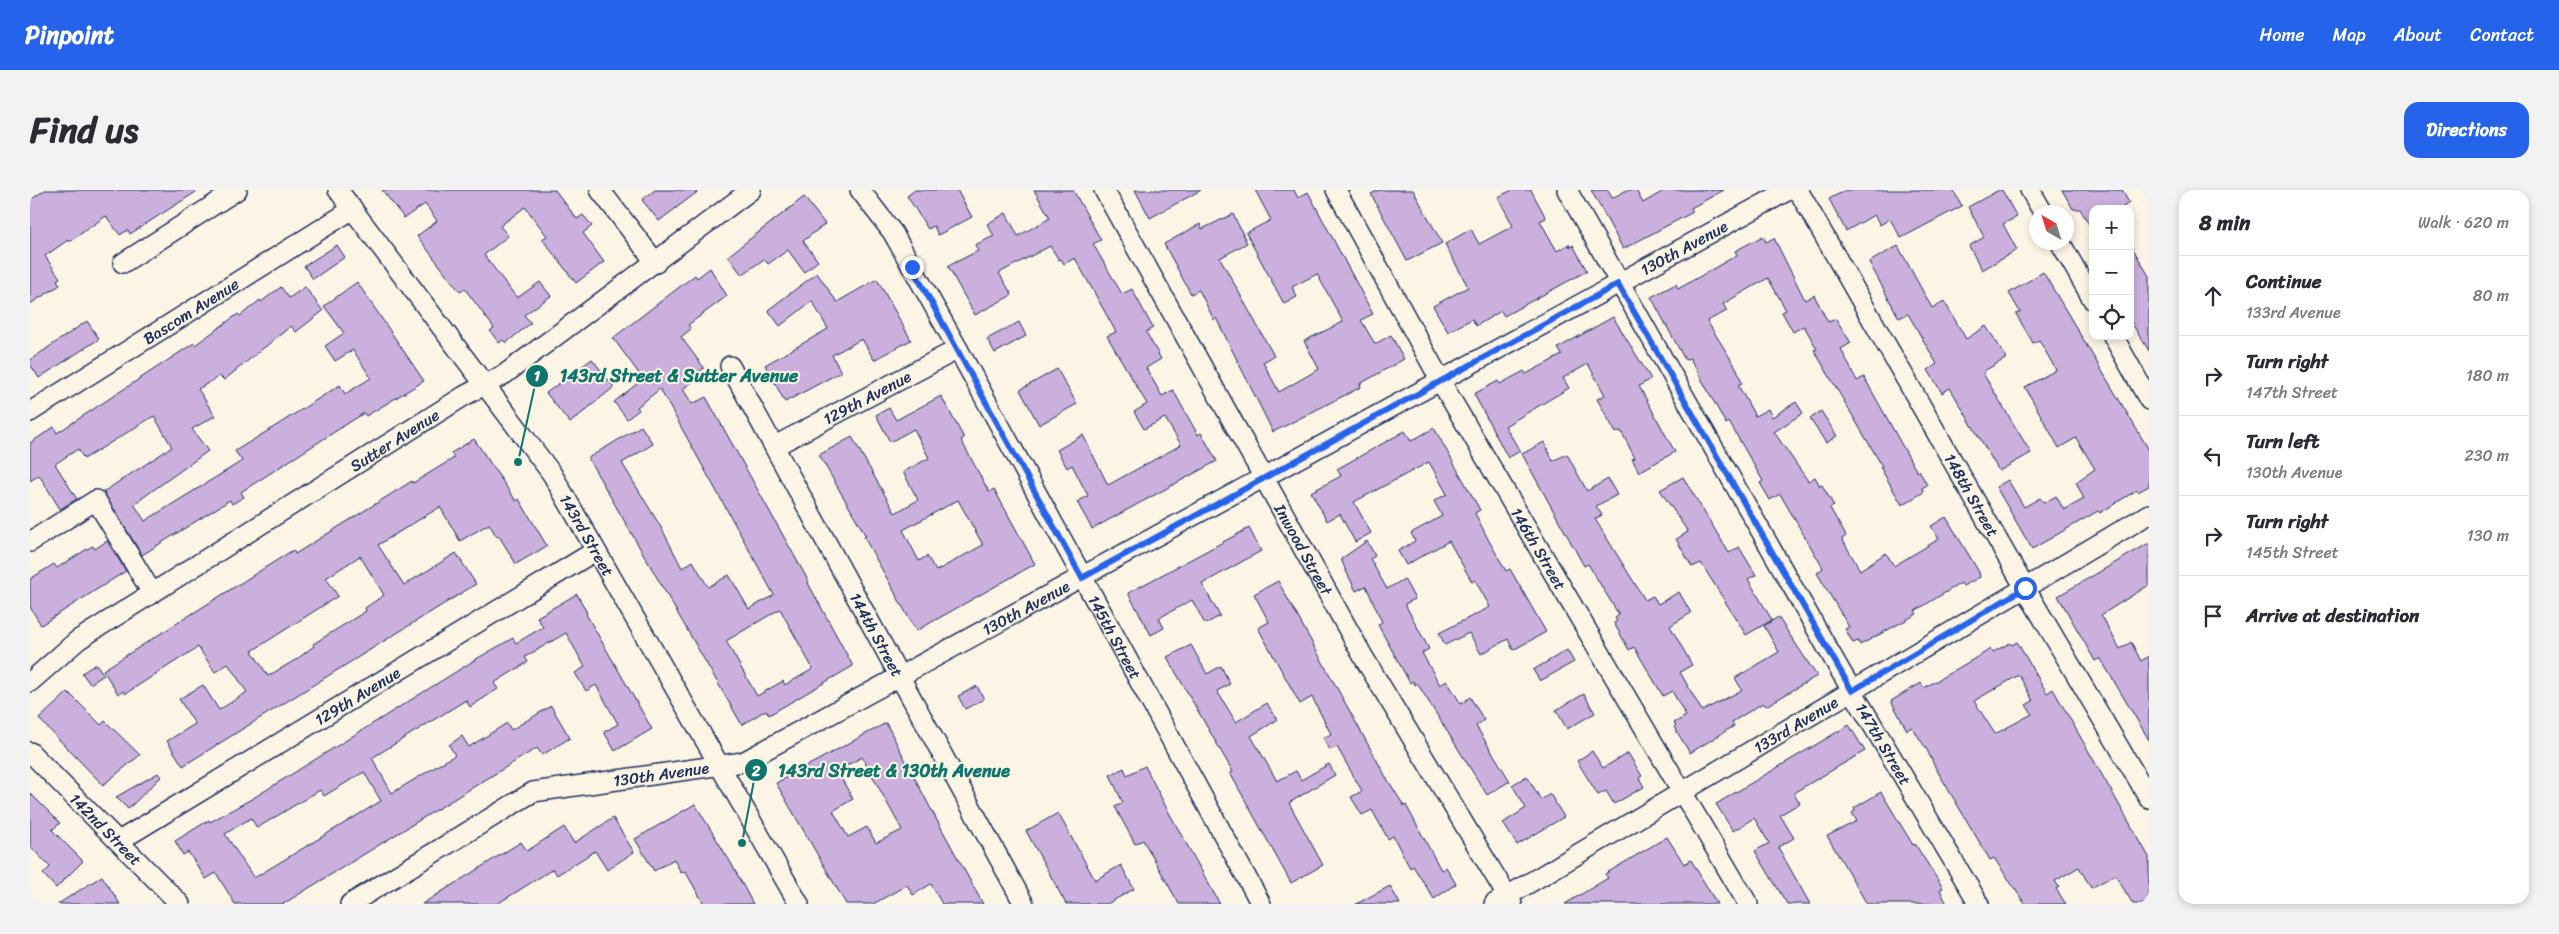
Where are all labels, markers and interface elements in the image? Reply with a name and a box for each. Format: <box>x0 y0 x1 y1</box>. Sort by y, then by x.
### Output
text: Pinpoint <box>25 14 114 56</box>
text: Home <box>2260 19 2305 51</box>
text: Map <box>2333 19 2366 51</box>
text: About <box>2394 19 2442 51</box>
text: Contact <box>2470 19 2534 51</box>
text: Find us <box>30 99 138 161</box>
button: Directions <box>2404 102 2529 158</box>
text: 8 min <box>2199 204 2250 242</box>
north arrow <box>2029 205 2074 250</box>
map controls <box>2089 205 2134 340</box>
button: + <box>2089 205 2134 250</box>
text: Walk · 620 m <box>2418 208 2509 237</box>
street label: 130th Avenue <box>1635 212 1734 284</box>
button: − <box>2089 250 2134 295</box>
route end <box>901 256 924 279</box>
text: Continue <box>2246 265 2322 298</box>
street label: Bascom Avenue <box>137 270 245 353</box>
text: 80 m <box>2473 281 2509 310</box>
icon: ahead <box>2199 282 2227 310</box>
button: locate <box>2089 295 2134 340</box>
text: 133rd Avenue <box>2246 298 2341 327</box>
text: Turn right <box>2246 345 2328 378</box>
callout: 143rd Street & Sutter Avenue <box>525 359 808 392</box>
text: 143rd Street & Sutter Avenue <box>560 360 799 392</box>
text: 180 m <box>2466 361 2509 390</box>
street label: 129th Avenue <box>818 362 917 433</box>
icon: right <box>2199 362 2227 390</box>
text: 1 <box>534 363 541 389</box>
text: 147th Street <box>2246 378 2338 407</box>
street label: Sutter Avenue <box>344 401 445 480</box>
text: Turn left <box>2246 425 2319 458</box>
text: 230 m <box>2464 441 2509 470</box>
icon: left <box>2199 442 2227 470</box>
street label: 148th Street <box>1936 448 2007 543</box>
text: 130th Avenue <box>2246 458 2342 487</box>
street label: 143rd Street <box>551 488 622 582</box>
street label: Inwood Street <box>1265 497 1341 601</box>
street label: 146th Street <box>1503 502 1574 596</box>
text: Turn right <box>2246 505 2328 538</box>
text: 130 m <box>2467 521 2509 550</box>
icon: right <box>2199 522 2227 550</box>
text: 145th Street <box>2246 538 2339 567</box>
street label: 130th Avenue <box>977 572 1076 644</box>
route start <box>2014 577 2037 600</box>
street label: 144th Street <box>841 587 911 683</box>
street label: 145th Street <box>1080 589 1150 685</box>
text: Arrive at destination <box>2246 599 2419 632</box>
icon: arrive <box>2199 602 2227 630</box>
street label: 129th Avenue <box>309 659 407 734</box>
street label: 133rd Avenue <box>1748 688 1844 762</box>
street label: 147th Street <box>1847 697 1919 791</box>
street label: 130th Avenue <box>611 753 711 795</box>
callout: 143rd Street & 130th Avenue <box>743 754 1020 787</box>
text: 143rd Street & 130th Avenue <box>778 755 1010 787</box>
text: 2 <box>751 758 761 784</box>
street label: 142nd Street <box>62 786 149 873</box>

